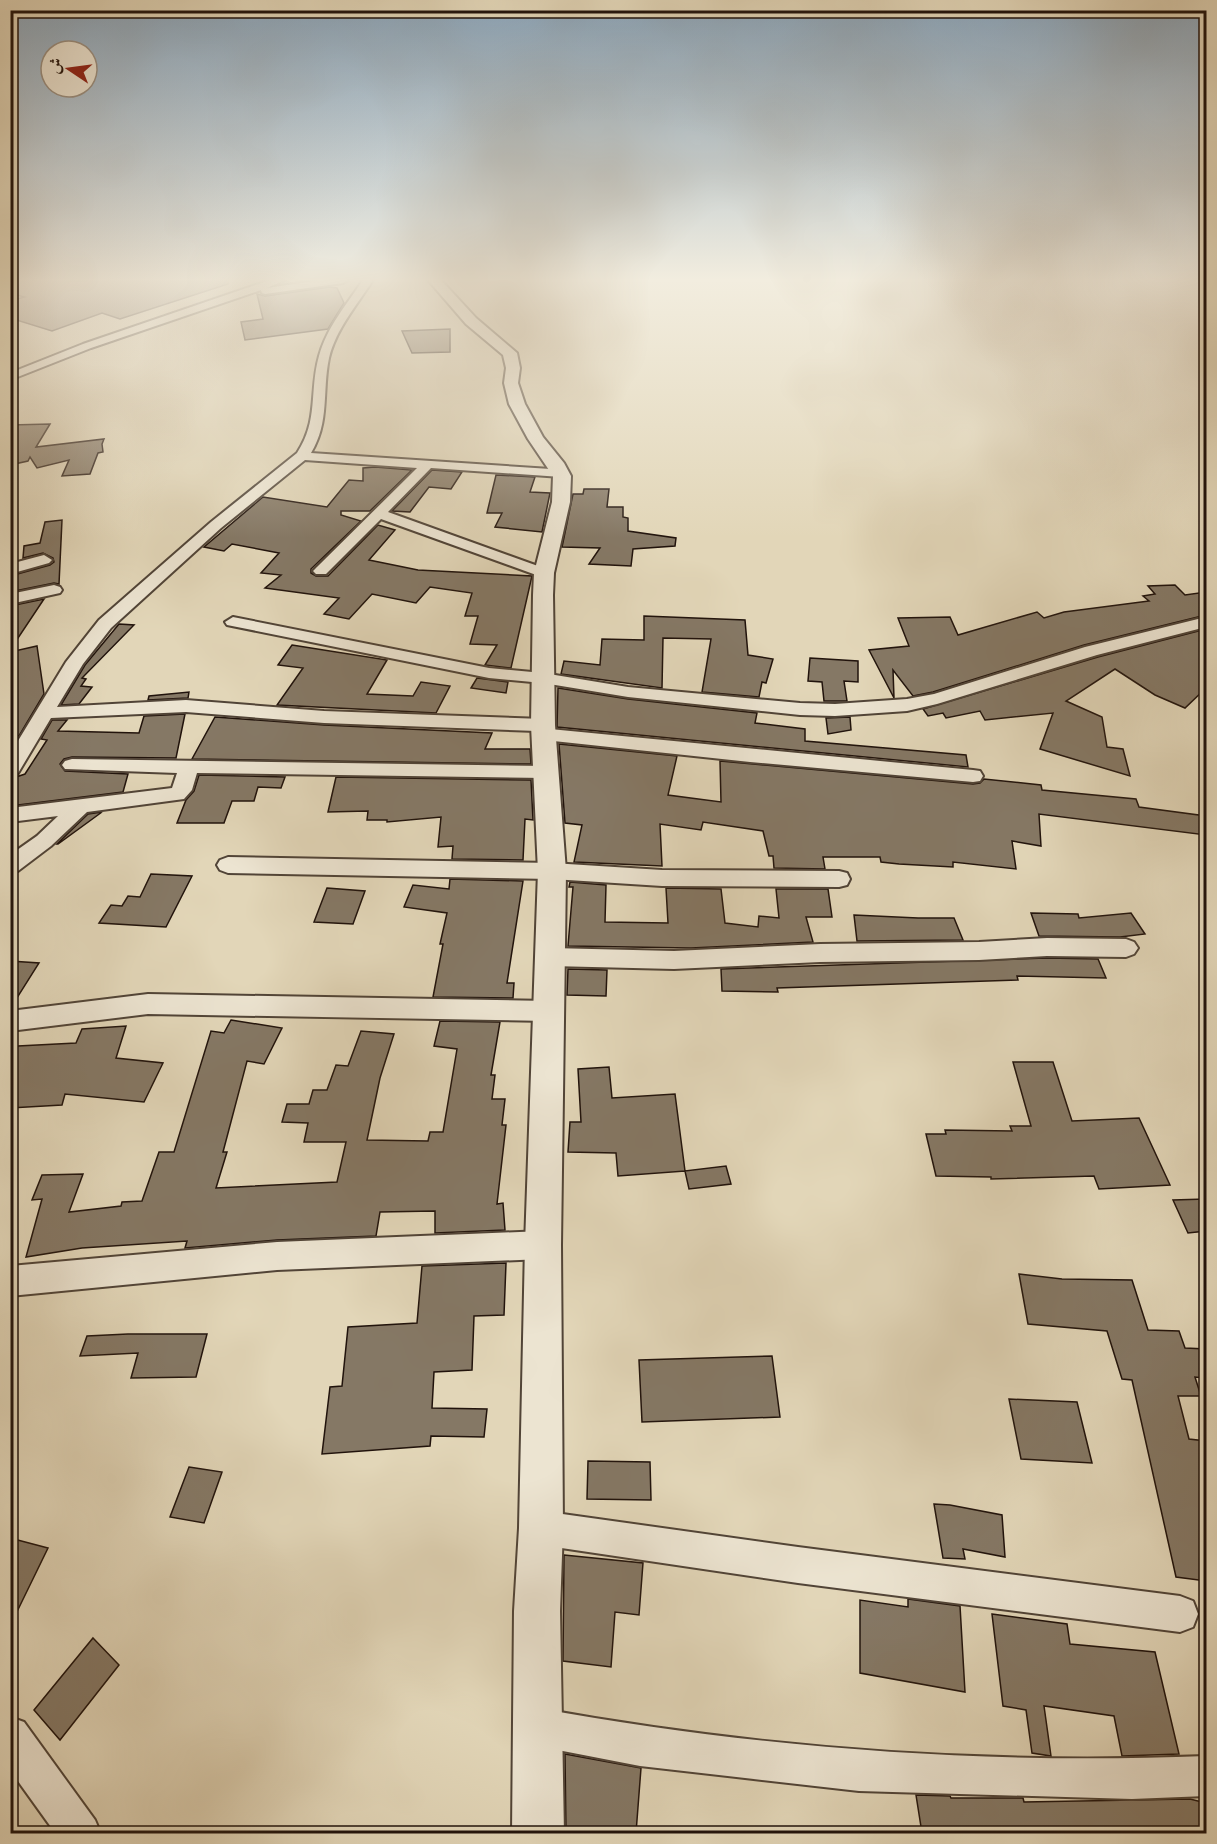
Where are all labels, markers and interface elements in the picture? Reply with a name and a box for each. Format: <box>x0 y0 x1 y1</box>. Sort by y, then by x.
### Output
north arrow <box>39 39 99 99</box>
text: ش <box>43 56 66 76</box>

